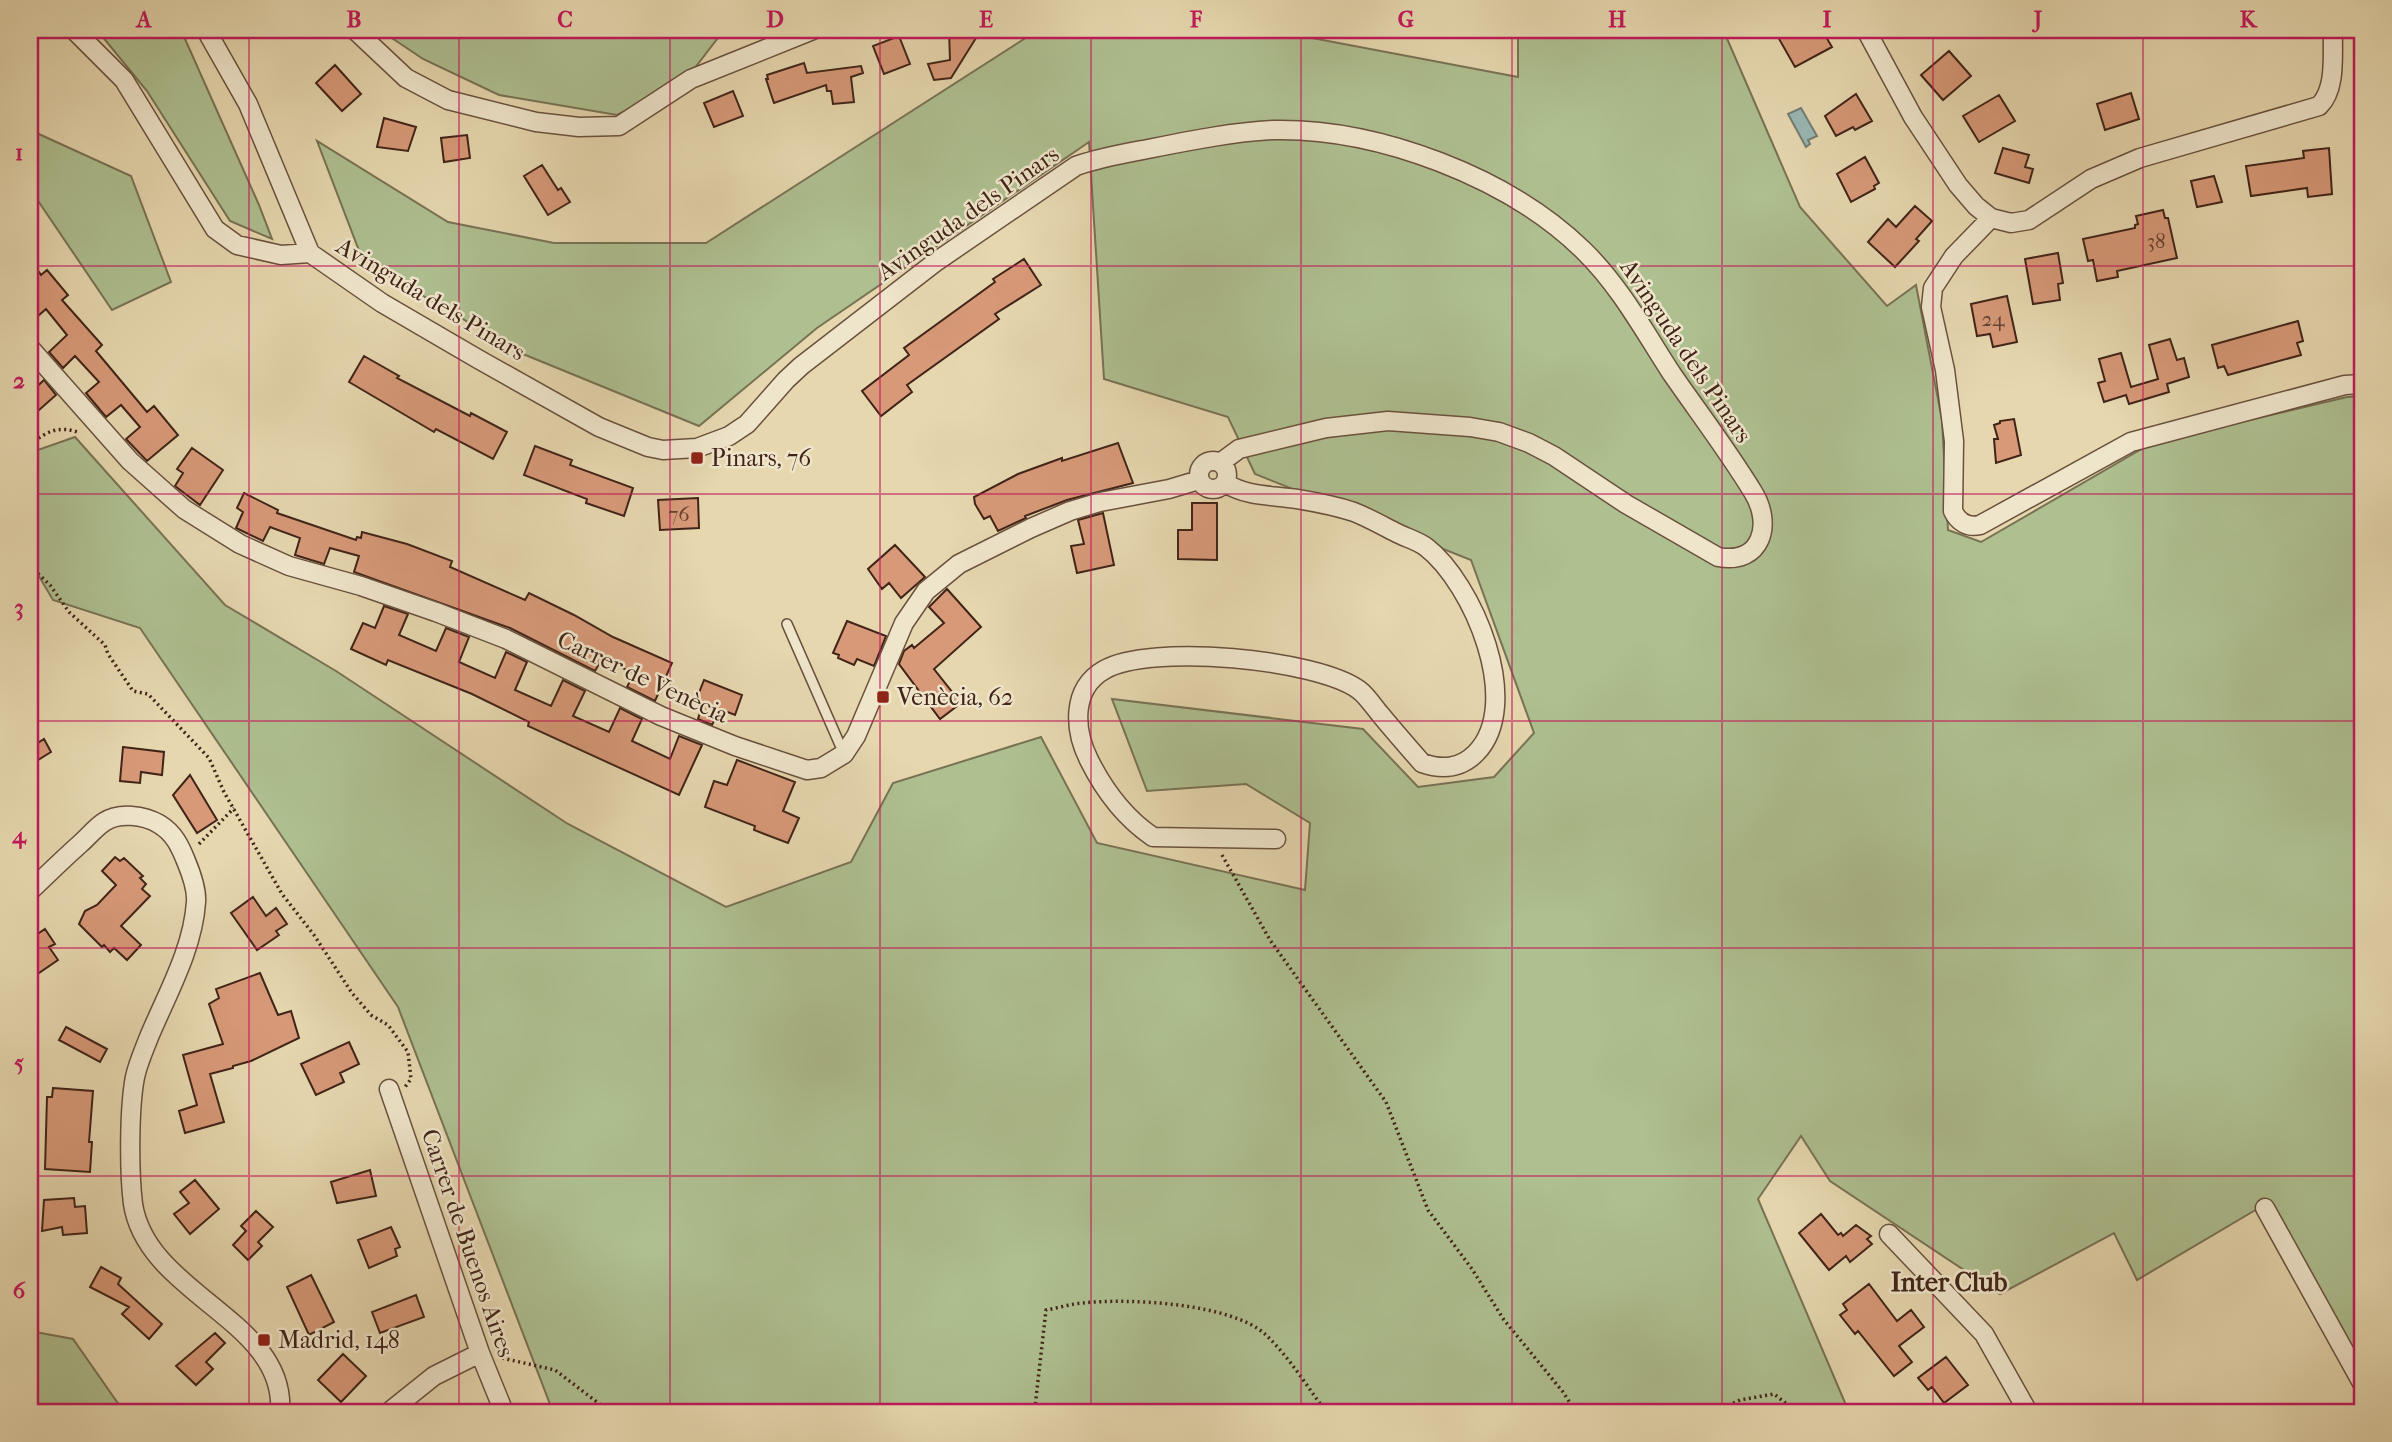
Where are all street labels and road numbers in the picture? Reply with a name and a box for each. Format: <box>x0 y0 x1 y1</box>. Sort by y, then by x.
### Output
street label: Avinguda dels Pinars <box>871 140 1064 287</box>
street label: Avinguda dels Pinars <box>331 231 531 367</box>
street label: Avinguda dels Pinars <box>1614 253 1758 448</box>
street label: Carrer de Venècia <box>553 625 734 729</box>
street label: Carrer de Buenos Aires <box>416 1125 520 1361</box>

